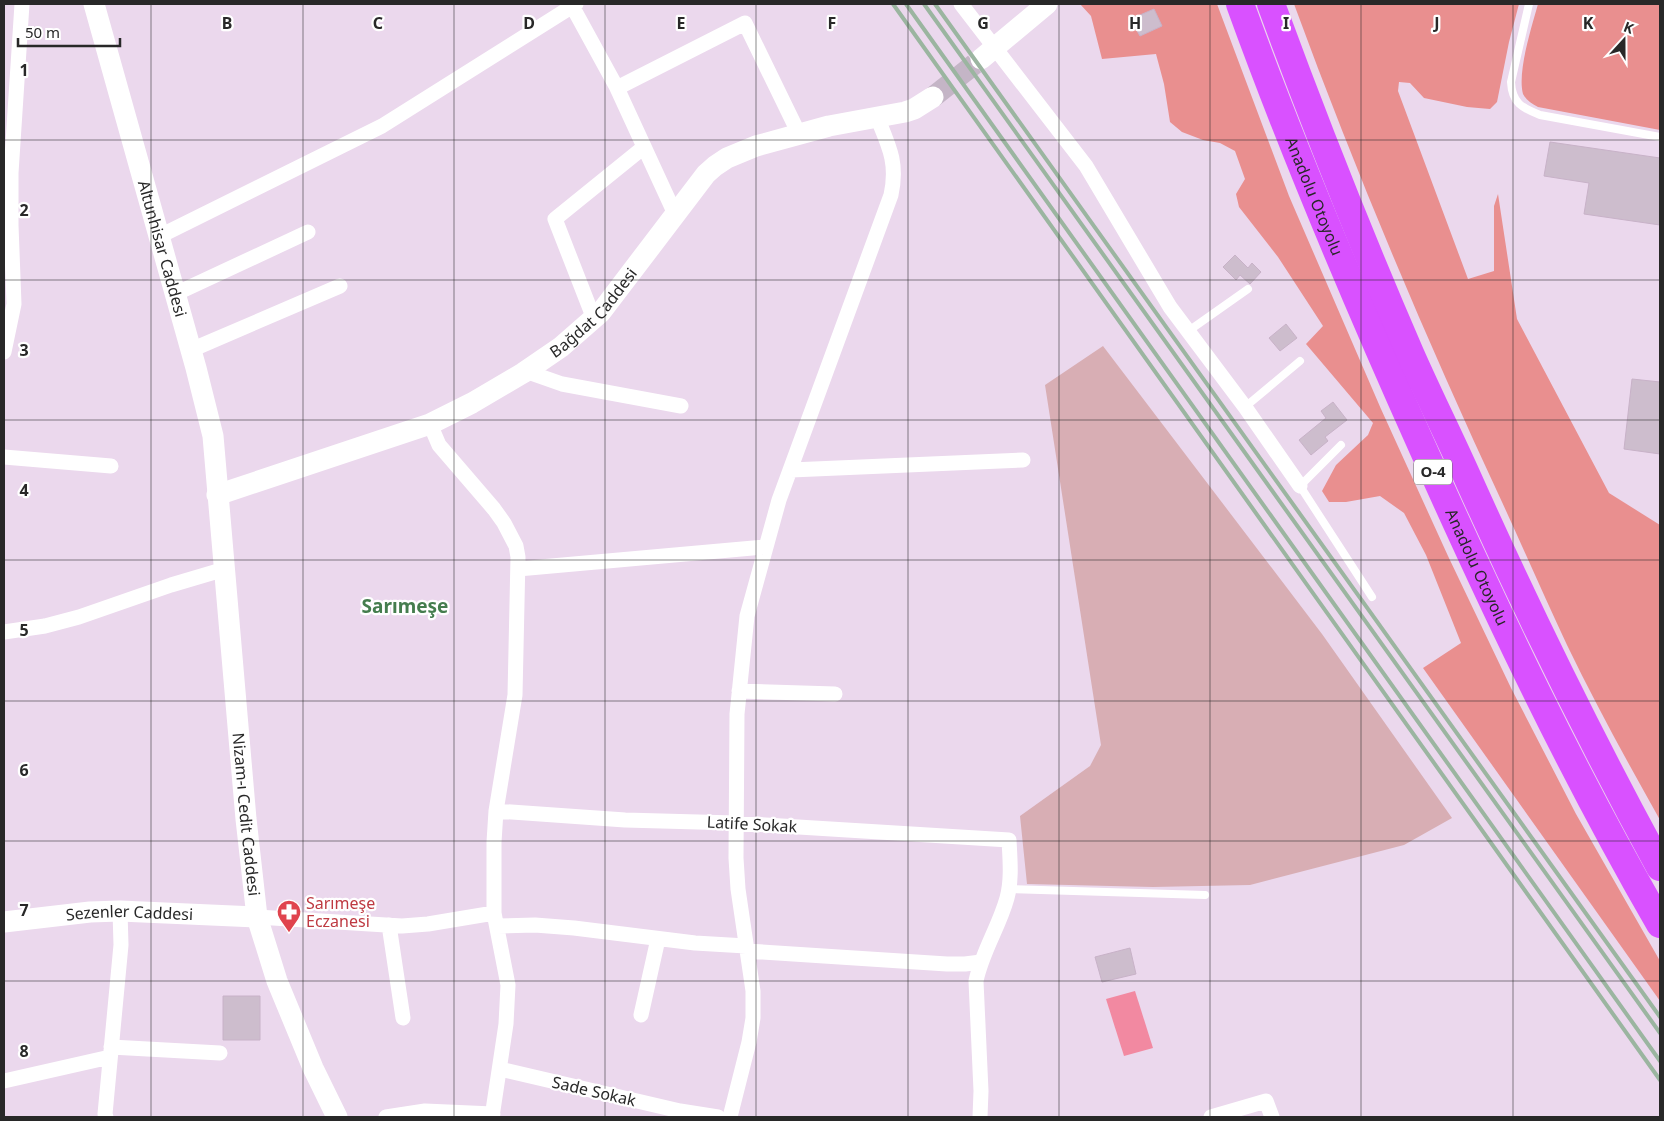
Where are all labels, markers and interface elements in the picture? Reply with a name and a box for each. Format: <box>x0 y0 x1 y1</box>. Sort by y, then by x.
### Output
text: B <box>222 12 232 34</box>
text: C <box>373 12 383 34</box>
text: D <box>523 12 535 34</box>
text: E <box>677 12 686 34</box>
text: F <box>828 12 836 34</box>
text: G <box>977 12 989 34</box>
text: H <box>1129 12 1141 34</box>
text: I <box>1283 12 1289 34</box>
text: J <box>1432 12 1440 34</box>
text: K <box>1583 12 1594 34</box>
scale bar <box>18 15 120 47</box>
north arrow <box>1599 15 1649 65</box>
text: K <box>1621 17 1637 38</box>
text: 50 m <box>25 22 60 42</box>
text: 1 <box>19 59 29 81</box>
street label: Anadolu Otoyolu <box>1280 133 1349 259</box>
street label: Altunhisar Caddesi <box>133 178 192 319</box>
text: 2 <box>19 199 29 221</box>
street label: Bağdat Caddesi <box>545 263 642 363</box>
text: 3 <box>19 339 29 361</box>
road number: O-4 <box>1414 460 1452 484</box>
text: 4 <box>19 479 29 501</box>
street label: Anadolu Otoyolu <box>1440 505 1514 629</box>
district label: Sarımeşe <box>362 593 448 619</box>
text: 5 <box>19 619 29 641</box>
street label: Nizam-ı Cedit Caddesi <box>228 732 266 897</box>
text: 6 <box>19 759 29 781</box>
street label: Latife Sokak <box>706 811 798 837</box>
place label: Sarımeşe Eczanesi <box>306 892 375 932</box>
text: 7 <box>19 899 29 921</box>
pharmacy icon: Sarımeşe Eczanesi <box>276 899 302 933</box>
street label: Sezenler Caddesi <box>64 900 194 926</box>
text: 8 <box>19 1040 29 1062</box>
street label: Sade Sokak <box>550 1071 638 1111</box>

